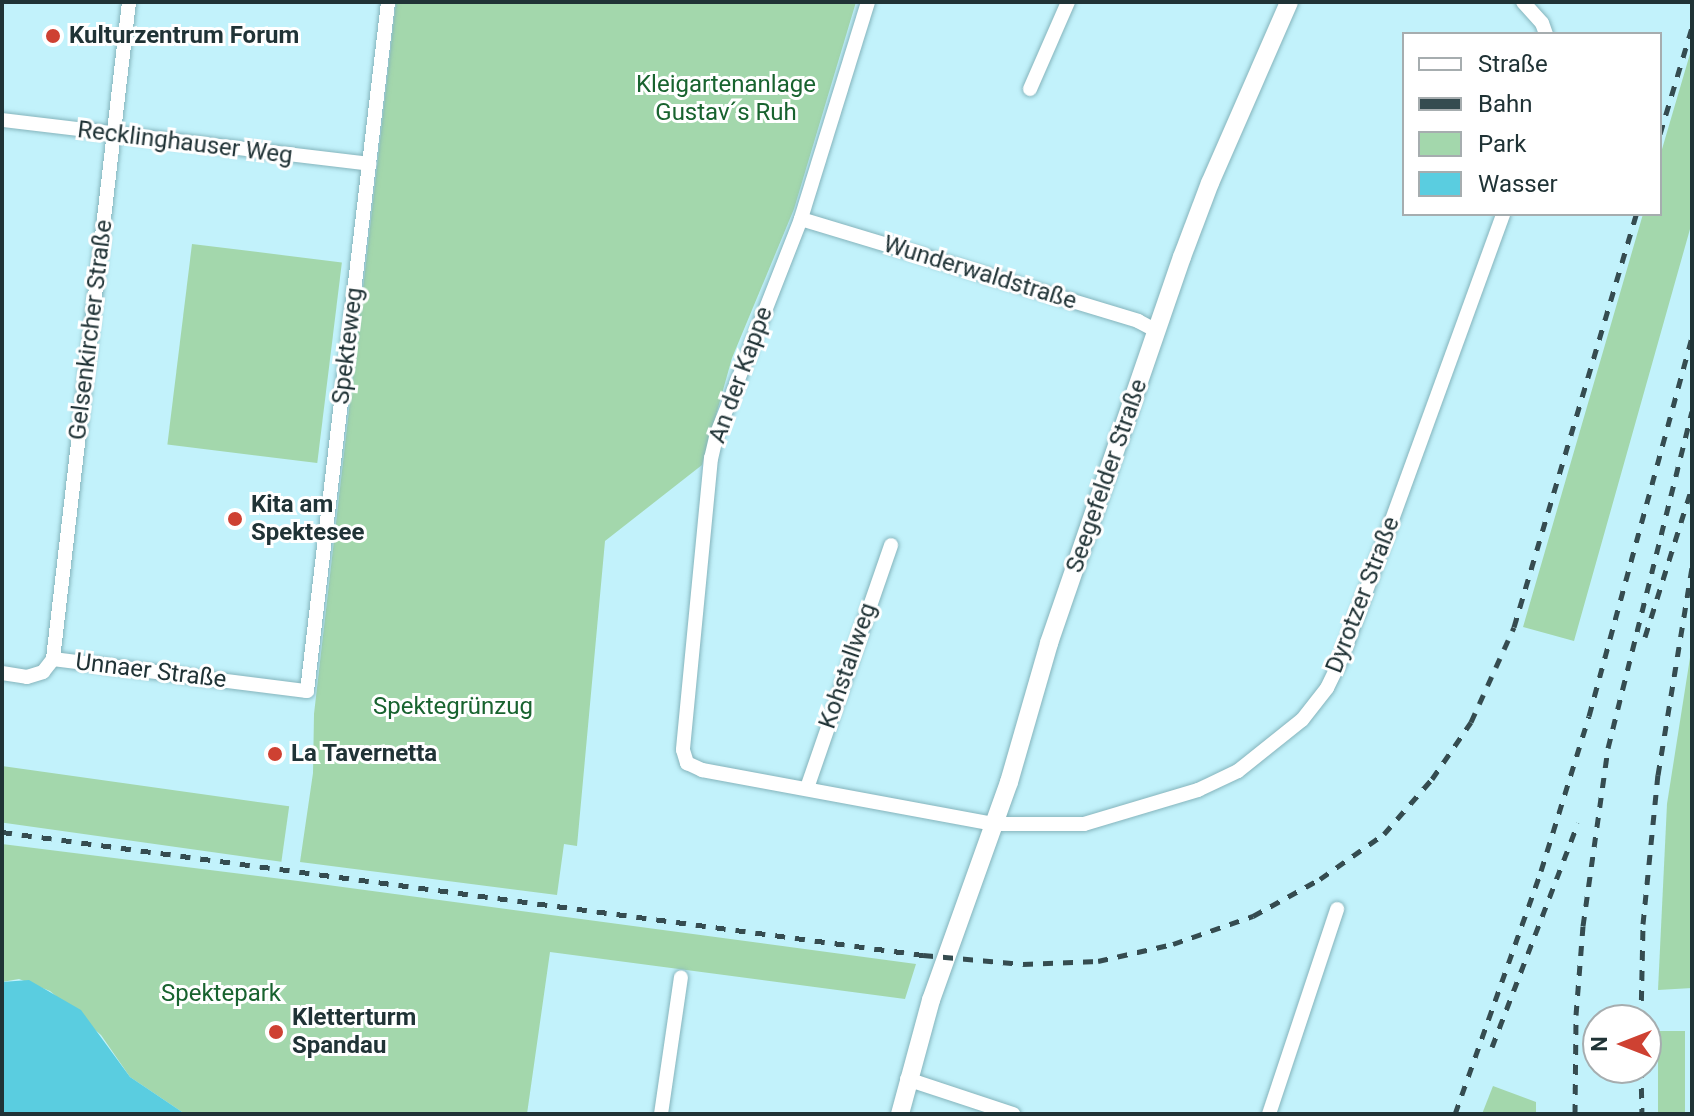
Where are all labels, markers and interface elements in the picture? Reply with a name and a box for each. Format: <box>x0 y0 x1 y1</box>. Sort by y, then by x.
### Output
place label: Kulturzentrum Forum <box>69 22 299 50</box>
marker: Kulturzentrum Forum <box>44 27 62 45</box>
legend <box>1402 32 1662 216</box>
text: Straße <box>1478 50 1548 78</box>
park label: Kleigartenanlage Gustav´s Ruh <box>636 71 816 127</box>
text: Bahn <box>1478 90 1532 118</box>
street label: Recklinghauser Weg <box>76 116 294 170</box>
text: Park <box>1478 130 1526 158</box>
text: Wasser <box>1478 170 1558 198</box>
street label: Gelsenkircher Straße <box>63 218 119 442</box>
street label: Wunderwaldstraße <box>880 230 1080 316</box>
street label: Spekteweg <box>327 286 369 406</box>
street label: An der Kappe <box>703 303 779 447</box>
street label: Seegefelder Straße <box>1060 375 1154 577</box>
place label: Kita am Spektesee <box>251 491 364 547</box>
marker: Kita am Spektesee <box>226 510 244 528</box>
street label: Dyrotzer Straße <box>1320 513 1406 677</box>
street label: Kohstallweg <box>813 599 883 733</box>
street label: Unnaer Straße <box>74 647 228 695</box>
park label: Spektegrünzug <box>373 693 533 721</box>
place label: La Tavernetta <box>291 740 438 768</box>
marker: La Tavernetta <box>266 745 284 763</box>
park label: Spektepark <box>161 980 281 1008</box>
place label: Kletterturm Spandau <box>292 1004 416 1060</box>
north arrow <box>1582 1004 1662 1084</box>
marker: Kletterturm Spandau <box>267 1023 285 1041</box>
text: N <box>1587 1036 1612 1052</box>

